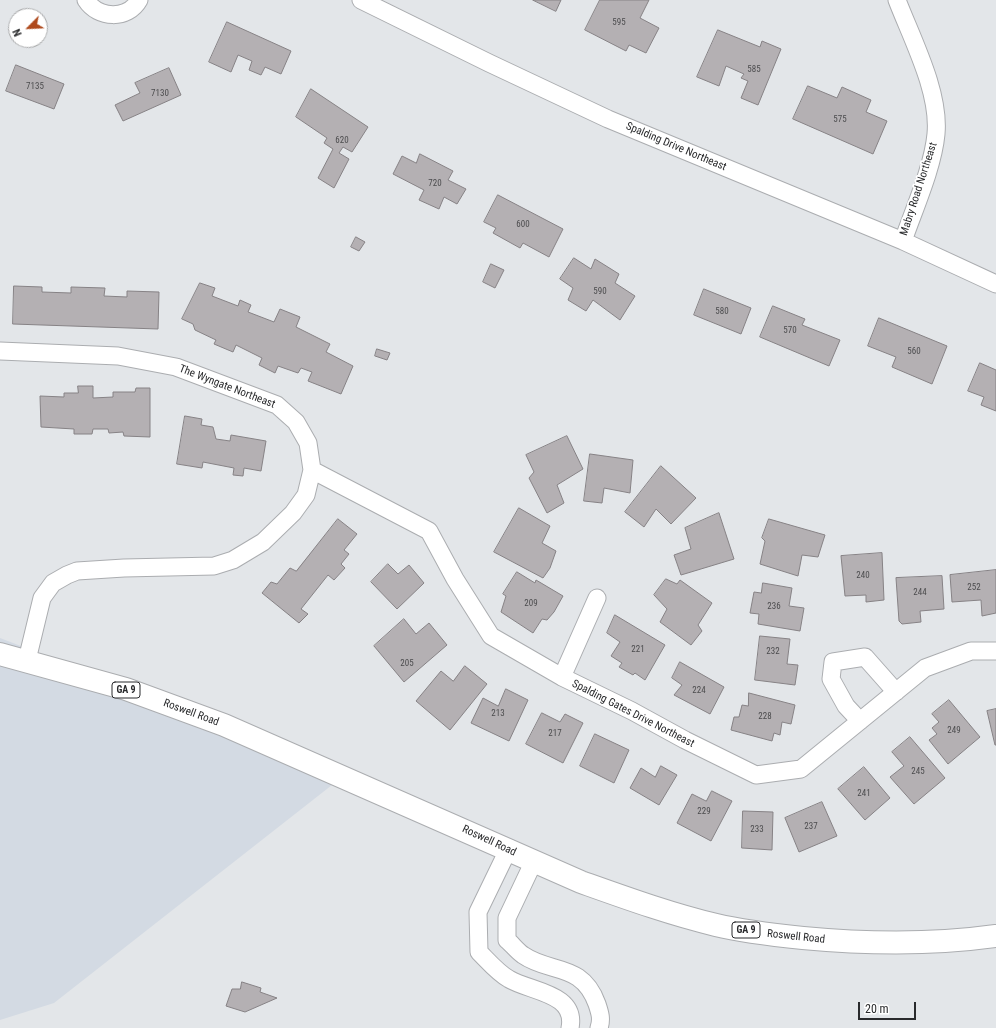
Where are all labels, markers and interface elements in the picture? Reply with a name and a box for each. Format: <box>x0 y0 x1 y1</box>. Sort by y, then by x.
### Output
north arrow <box>8 8 48 48</box>
house number: 595 <box>612 18 626 28</box>
text: N <box>10 27 25 38</box>
house number: 585 <box>747 65 761 75</box>
house number: 7135 <box>26 82 44 92</box>
house number: 7130 <box>151 89 169 99</box>
house number: 575 <box>833 115 847 125</box>
street label: Spalding Drive Northeast <box>624 120 728 174</box>
house number: 620 <box>335 136 349 146</box>
street label: Mabry Road Northeast <box>898 141 940 237</box>
house number: 720 <box>428 179 442 189</box>
house number: 600 <box>516 220 530 230</box>
house number: 590 <box>593 287 607 297</box>
house number: 580 <box>715 307 729 317</box>
house number: 570 <box>783 326 797 336</box>
house number: 560 <box>907 347 921 357</box>
street label: The Wyngate Northeast <box>177 363 277 411</box>
house number: 240 <box>856 571 870 581</box>
house number: 252 <box>967 583 981 593</box>
house number: 244 <box>913 588 927 598</box>
house number: 209 <box>524 599 538 609</box>
house number: 236 <box>767 602 781 612</box>
house number: 221 <box>631 645 645 655</box>
house number: 232 <box>766 647 780 657</box>
house number: 205 <box>400 659 414 669</box>
street label: Spalding Gates Drive Northeast <box>570 677 696 751</box>
road number: GA 9 <box>112 682 140 698</box>
house number: 224 <box>692 686 706 696</box>
street label: Roswell Road <box>161 697 221 729</box>
house number: 213 <box>491 709 505 719</box>
house number: 228 <box>758 712 772 722</box>
house number: 249 <box>947 726 961 736</box>
house number: 217 <box>548 729 562 739</box>
house number: 245 <box>911 767 925 777</box>
house number: 241 <box>857 789 871 799</box>
house number: 229 <box>697 807 711 817</box>
house number: 237 <box>804 822 818 832</box>
street label: Roswell Road <box>460 823 518 859</box>
house number: 233 <box>750 825 764 835</box>
road number: GA 9 <box>732 922 760 938</box>
street label: Roswell Road <box>766 927 826 947</box>
scale bar <box>860 994 918 1020</box>
text: 20 m <box>865 1002 889 1016</box>

